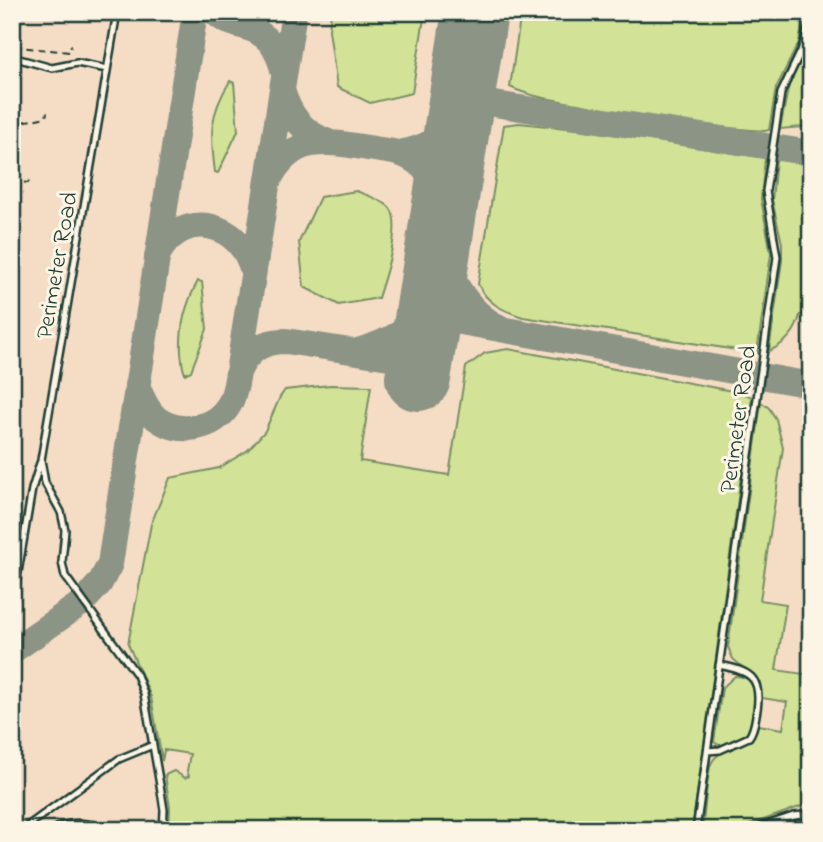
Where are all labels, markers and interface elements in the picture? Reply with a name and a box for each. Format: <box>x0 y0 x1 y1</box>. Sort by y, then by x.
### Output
street label: Perimeter Road <box>28 189 89 342</box>
street label: Perimeter Road <box>712 343 767 495</box>

